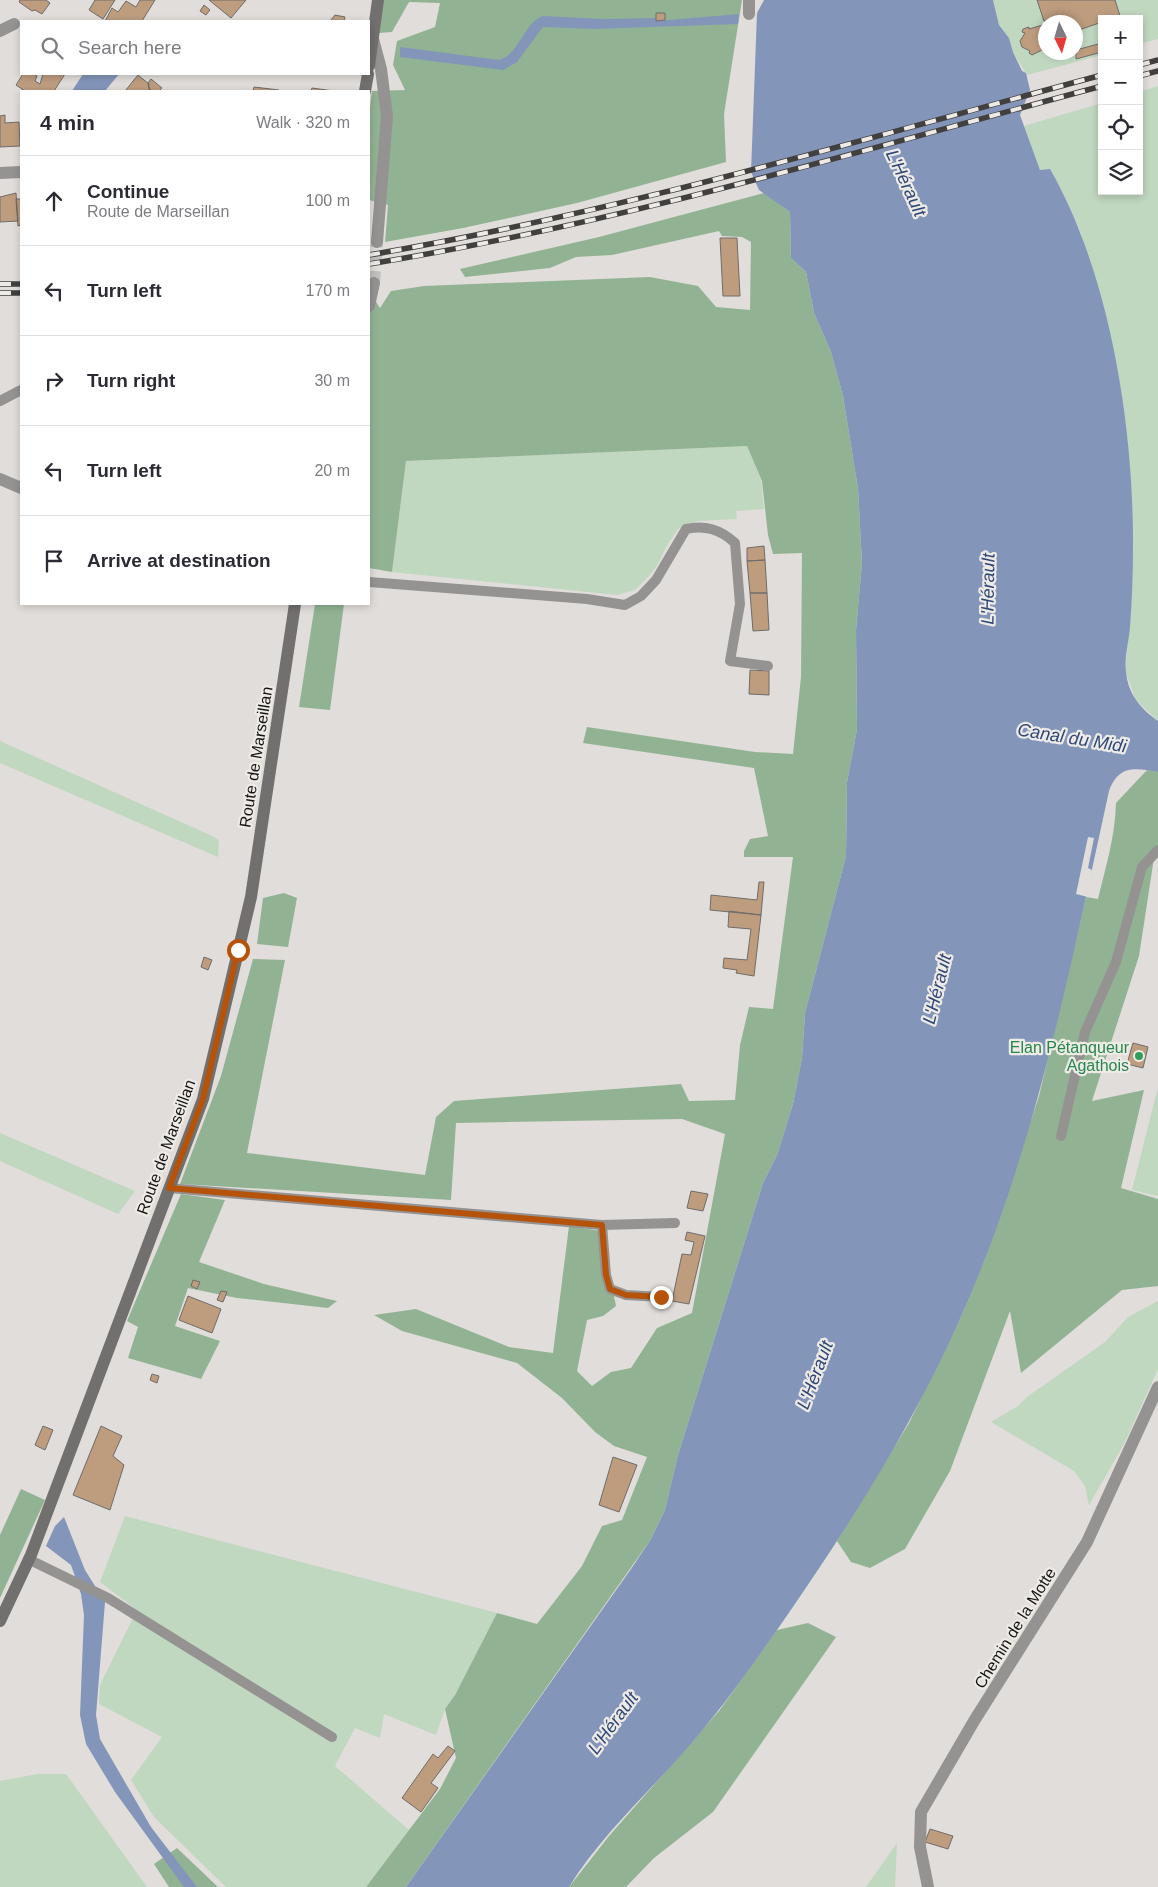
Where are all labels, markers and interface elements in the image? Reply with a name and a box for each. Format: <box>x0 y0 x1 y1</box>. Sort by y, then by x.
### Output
north arrow <box>1038 15 1083 60</box>
map controls <box>1098 15 1143 195</box>
button: + <box>1098 15 1143 60</box>
search box <box>20 20 370 75</box>
icon: search <box>38 34 66 62</box>
text: Search here <box>78 37 182 58</box>
button: − <box>1098 60 1143 105</box>
button: locate <box>1098 105 1143 150</box>
text: 4 min <box>40 111 95 134</box>
text: Walk · 320 m <box>256 114 350 131</box>
water label: L'Hérault <box>882 146 931 221</box>
button: layers <box>1098 150 1143 195</box>
text: Continue <box>87 181 169 202</box>
icon: ahead <box>40 187 68 215</box>
text: 100 m <box>306 192 350 209</box>
text: Route de Marseillan <box>87 203 229 220</box>
icon: left <box>40 277 68 305</box>
text: Turn left <box>87 280 162 301</box>
text: 170 m <box>306 282 350 299</box>
icon: right <box>40 367 68 395</box>
text: Turn right <box>87 370 175 391</box>
text: 30 m <box>314 372 350 389</box>
icon: left <box>40 457 68 485</box>
text: Turn left <box>87 460 162 481</box>
text: 20 m <box>314 462 350 479</box>
icon: arrive <box>40 547 68 575</box>
text: Arrive at destination <box>87 550 271 571</box>
water label: L'Hérault <box>977 552 999 625</box>
street label: Route de Marseillan <box>236 685 276 829</box>
water label: Canal du Midi <box>1016 720 1129 757</box>
route start <box>227 939 250 962</box>
water label: L'Hérault <box>919 951 956 1026</box>
place label: Elan Pétanqueur Agathois <box>1010 1039 1130 1074</box>
marker: Elan Pétanqueur Agathois <box>1133 1050 1145 1062</box>
street label: Route de Marseillan <box>134 1077 198 1217</box>
route end <box>650 1286 673 1309</box>
water label: L'Hérault <box>793 1337 837 1412</box>
street label: Chemin de la Motte <box>971 1565 1059 1691</box>
water label: L'Hérault <box>584 1687 643 1758</box>

